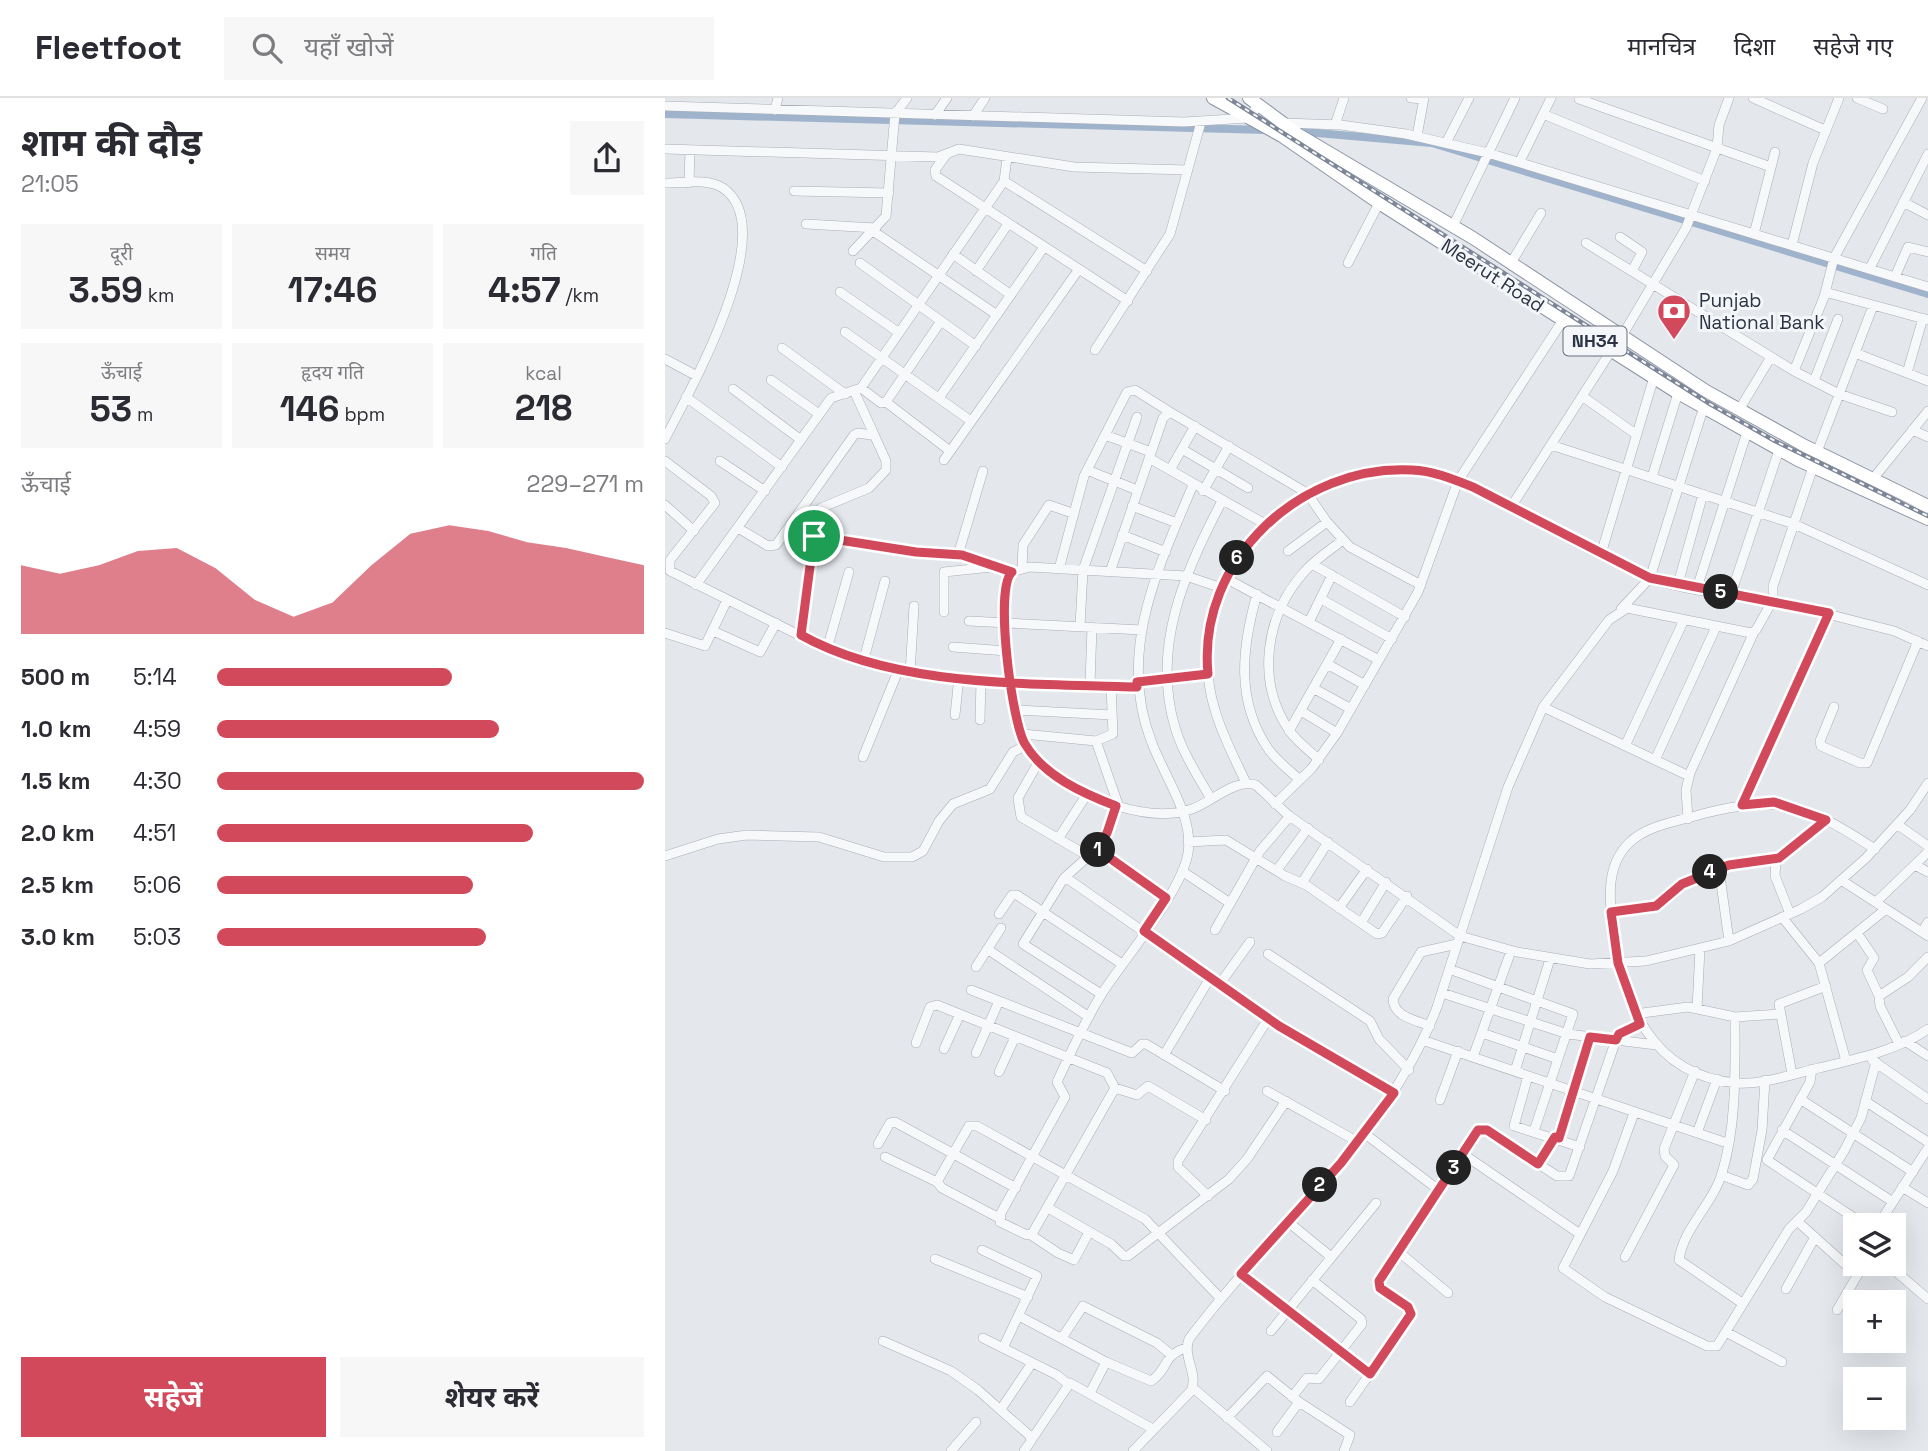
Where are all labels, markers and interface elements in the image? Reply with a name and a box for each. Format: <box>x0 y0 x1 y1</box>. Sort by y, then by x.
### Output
search box <box>224 17 714 80</box>
text: Fleetfoot <box>35 27 182 69</box>
icon: search <box>248 29 286 67</box>
text: यहाँ खोजें <box>304 30 394 64</box>
text: मानचित्र <box>1627 31 1696 62</box>
text: दिशा <box>1734 31 1775 62</box>
text: सहेजे गए <box>1813 31 1893 62</box>
text: शाम की दौड़ <box>21 119 202 167</box>
button: share <box>570 121 644 195</box>
text: 21:05 <box>21 169 79 199</box>
street label: Meerut Road <box>1436 233 1549 318</box>
text: दूरी <box>110 241 133 266</box>
text: समय <box>315 241 350 266</box>
text: गति <box>530 241 557 266</box>
text: 3.59 <box>69 268 143 312</box>
text: 17:46 <box>288 268 377 312</box>
text: 4:57 <box>488 268 561 312</box>
text: km <box>143 283 174 308</box>
text: /km <box>561 283 599 308</box>
place label: Punjab National Bank <box>1699 288 1825 335</box>
bank icon: Punjab National Bank <box>1655 292 1693 341</box>
road number: NH34 <box>1563 327 1627 356</box>
text: ऊँचाई <box>101 360 142 385</box>
text: हृदय गति <box>301 360 364 385</box>
text: kcal <box>525 361 562 386</box>
text: 218 <box>515 386 572 430</box>
text: 53 <box>90 387 132 431</box>
text: 146 <box>280 387 340 431</box>
text: m <box>132 402 153 427</box>
text: bpm <box>340 402 385 427</box>
text: ऊँचाई <box>21 469 71 499</box>
text: 229–271 m <box>527 469 644 499</box>
pin <box>784 506 844 566</box>
icon: arrive <box>795 517 833 555</box>
pin: 6 <box>1219 540 1255 575</box>
text: 6 <box>1231 545 1242 570</box>
pin: 5 <box>1703 574 1739 610</box>
text: 5 <box>1715 579 1726 604</box>
text: 500 m <box>21 662 90 692</box>
text: 5:14 <box>133 662 177 692</box>
text: 1.0 km <box>21 714 91 744</box>
text: 4:59 <box>133 714 181 744</box>
text: 1.5 km <box>21 766 91 796</box>
text: 4:30 <box>133 766 182 796</box>
text: 2.0 km <box>21 818 95 848</box>
text: 4:51 <box>133 818 176 848</box>
pin: 1 <box>1081 832 1115 868</box>
text: 1 <box>1093 837 1102 862</box>
pin: 4 <box>1693 854 1727 890</box>
text: 4 <box>1703 859 1716 884</box>
text: 2.5 km <box>21 870 94 900</box>
text: 5:06 <box>133 870 181 900</box>
text: 3.0 km <box>21 922 95 952</box>
text: 5:03 <box>133 922 181 952</box>
pin: 3 <box>1437 1150 1471 1186</box>
text: 3 <box>1448 1155 1459 1180</box>
pin: 2 <box>1303 1168 1337 1202</box>
text: 2 <box>1314 1172 1325 1197</box>
map controls <box>1843 1213 1906 1430</box>
button: layers <box>1843 1213 1906 1276</box>
button: + <box>1843 1290 1906 1353</box>
button: सहेजें <box>21 1357 326 1437</box>
button: शेयर करें <box>340 1357 644 1437</box>
button: − <box>1843 1367 1906 1430</box>

